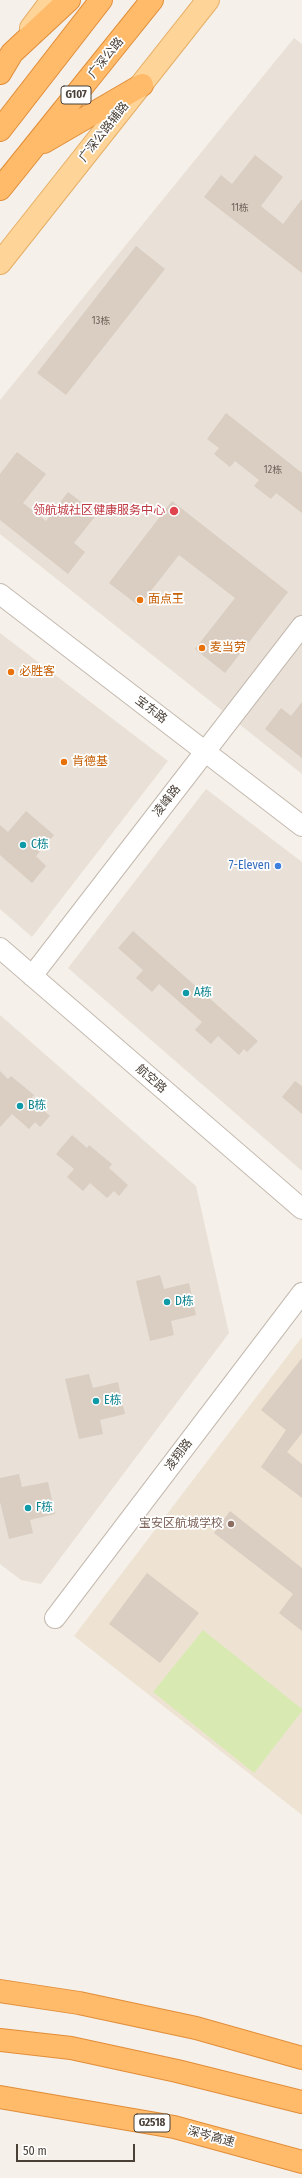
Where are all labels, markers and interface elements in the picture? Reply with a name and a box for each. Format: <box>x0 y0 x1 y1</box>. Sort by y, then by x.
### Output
street label: 广深公路 <box>85 35 127 81</box>
road number: G107 <box>61 86 91 104</box>
street label: 广深公路辅路 <box>76 99 132 165</box>
house number: 11栋 <box>231 202 249 214</box>
house number: 13栋 <box>92 315 110 327</box>
house number: 12栋 <box>264 464 282 476</box>
place label: 领航城社区健康服务中心 <box>33 504 165 518</box>
marker: 领航城社区健康服务中心 <box>168 505 180 517</box>
place label: 面点王 <box>148 593 184 607</box>
marker: 面点王 <box>135 595 145 605</box>
place label: 麦当劳 <box>210 641 246 655</box>
marker: 麦当劳 <box>197 643 207 653</box>
place label: 必胜客 <box>19 665 55 679</box>
marker: 必胜客 <box>6 667 16 677</box>
street label: 宝东路 <box>132 693 170 727</box>
place label: 肯德基 <box>72 755 108 769</box>
marker: 肯德基 <box>59 757 69 767</box>
street label: 凌峰路 <box>150 782 184 820</box>
place label: C栋 <box>31 838 49 852</box>
marker: C栋 <box>18 840 28 850</box>
place label: 7-Eleven <box>229 859 270 873</box>
marker: 7-Eleven <box>273 861 283 871</box>
place label: A栋 <box>194 986 212 1000</box>
marker: A栋 <box>181 988 191 998</box>
street label: 航空路 <box>133 1062 169 1096</box>
place label: B栋 <box>28 1099 47 1113</box>
marker: B栋 <box>15 1101 25 1111</box>
place label: D栋 <box>175 1295 194 1309</box>
marker: D栋 <box>162 1297 172 1307</box>
place label: E栋 <box>104 1394 122 1408</box>
marker: E栋 <box>91 1396 101 1406</box>
street label: 凌翔路 <box>162 1436 196 1474</box>
place label: F栋 <box>36 1501 53 1515</box>
marker: F栋 <box>23 1503 33 1513</box>
place label: 宝安区航城学校 <box>139 1517 223 1531</box>
marker: 宝安区航城学校 <box>226 1519 236 1529</box>
road number: G2518 <box>134 2114 170 2132</box>
street label: 深岑高速 <box>186 2124 236 2150</box>
scale bar <box>18 2136 137 2162</box>
text: 50 m <box>23 2144 47 2158</box>

